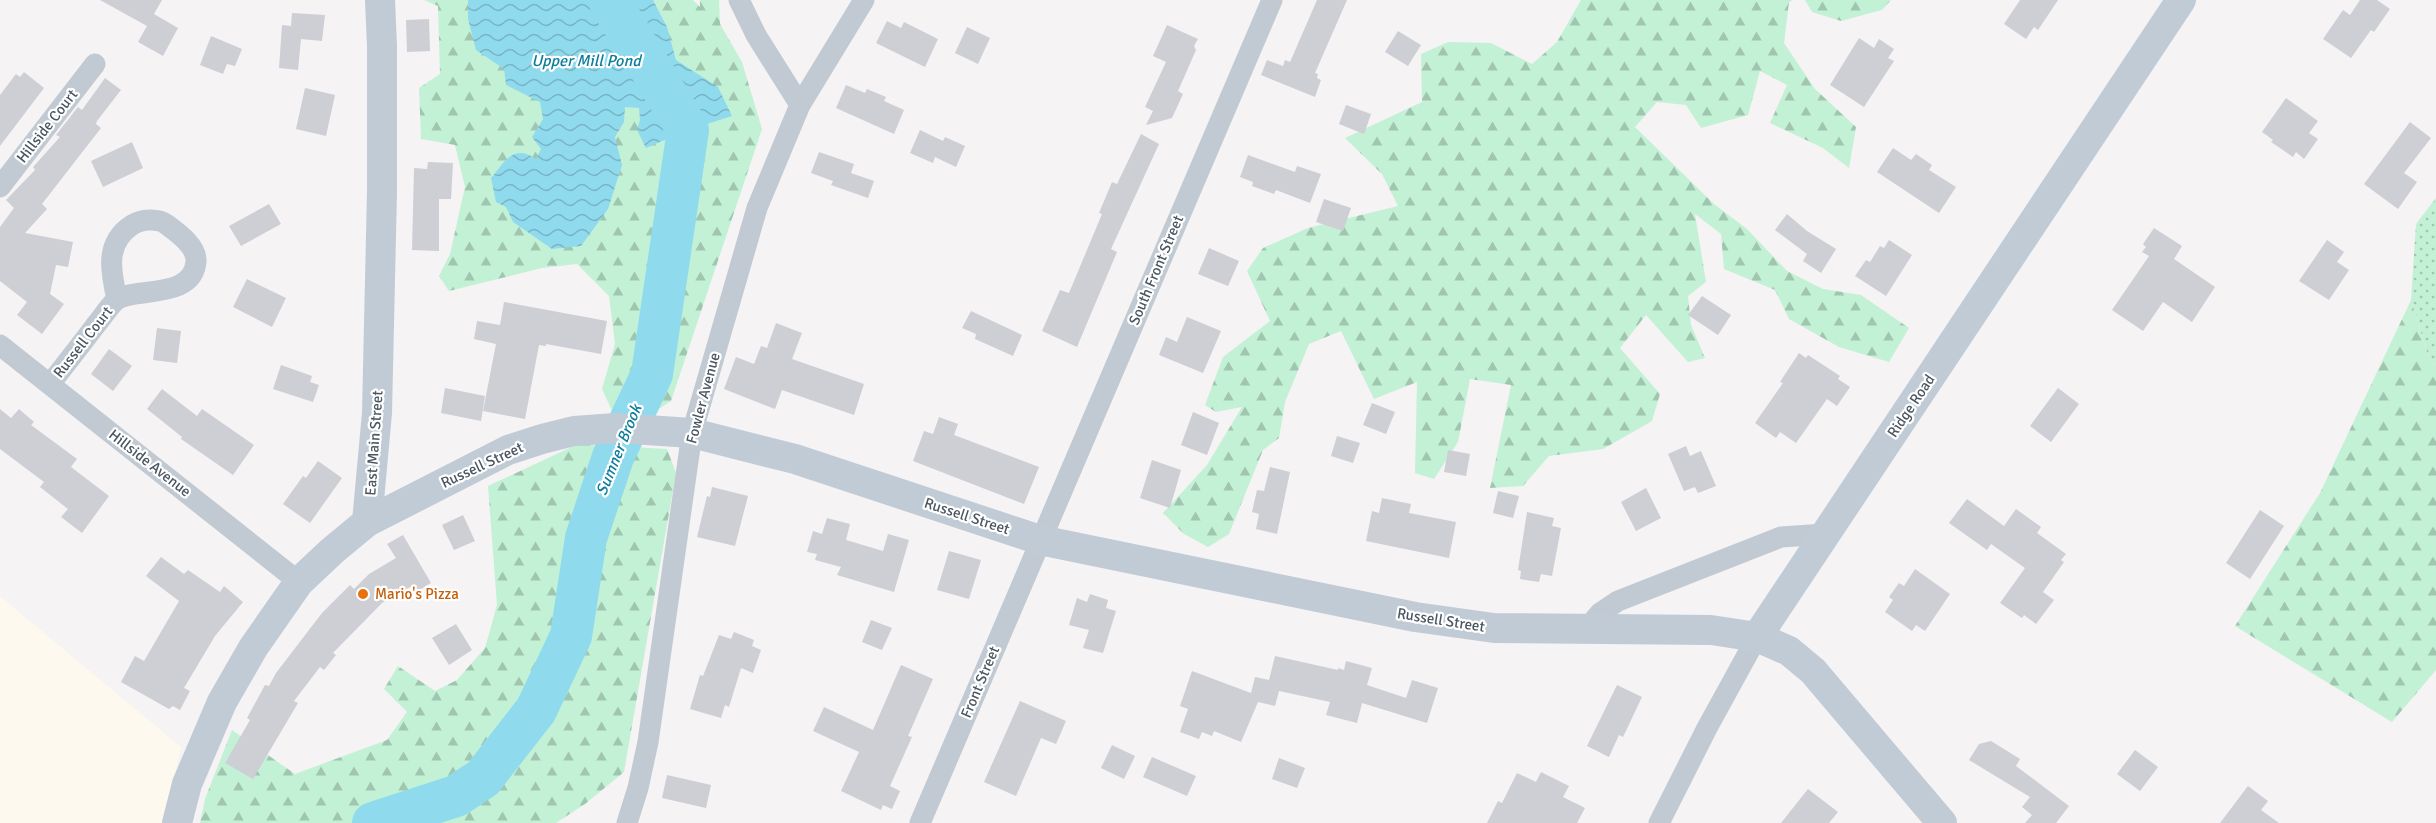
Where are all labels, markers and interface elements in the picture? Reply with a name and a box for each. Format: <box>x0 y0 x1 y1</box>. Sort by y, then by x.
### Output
water label: Upper Mill Pond <box>531 51 643 71</box>
street label: Hillside Court <box>13 86 81 166</box>
street label: South Front Street <box>1125 212 1187 328</box>
street label: Russell Court <box>50 303 116 381</box>
street label: Fowler Avenue <box>682 351 724 445</box>
street label: Ridge Road <box>1883 371 1939 441</box>
street label: East Main Street <box>361 390 387 496</box>
water label: Sumner Brook <box>592 400 647 498</box>
street label: Hillside Avenue <box>105 425 195 501</box>
street label: Russell Street <box>438 438 526 492</box>
street label: Russell Street <box>922 494 1012 538</box>
place label: Mario's Pizza <box>375 585 459 603</box>
marker: Mario's Pizza <box>356 587 370 601</box>
street label: Russell Street <box>1396 604 1486 636</box>
street label: Front Street <box>957 643 1003 721</box>

